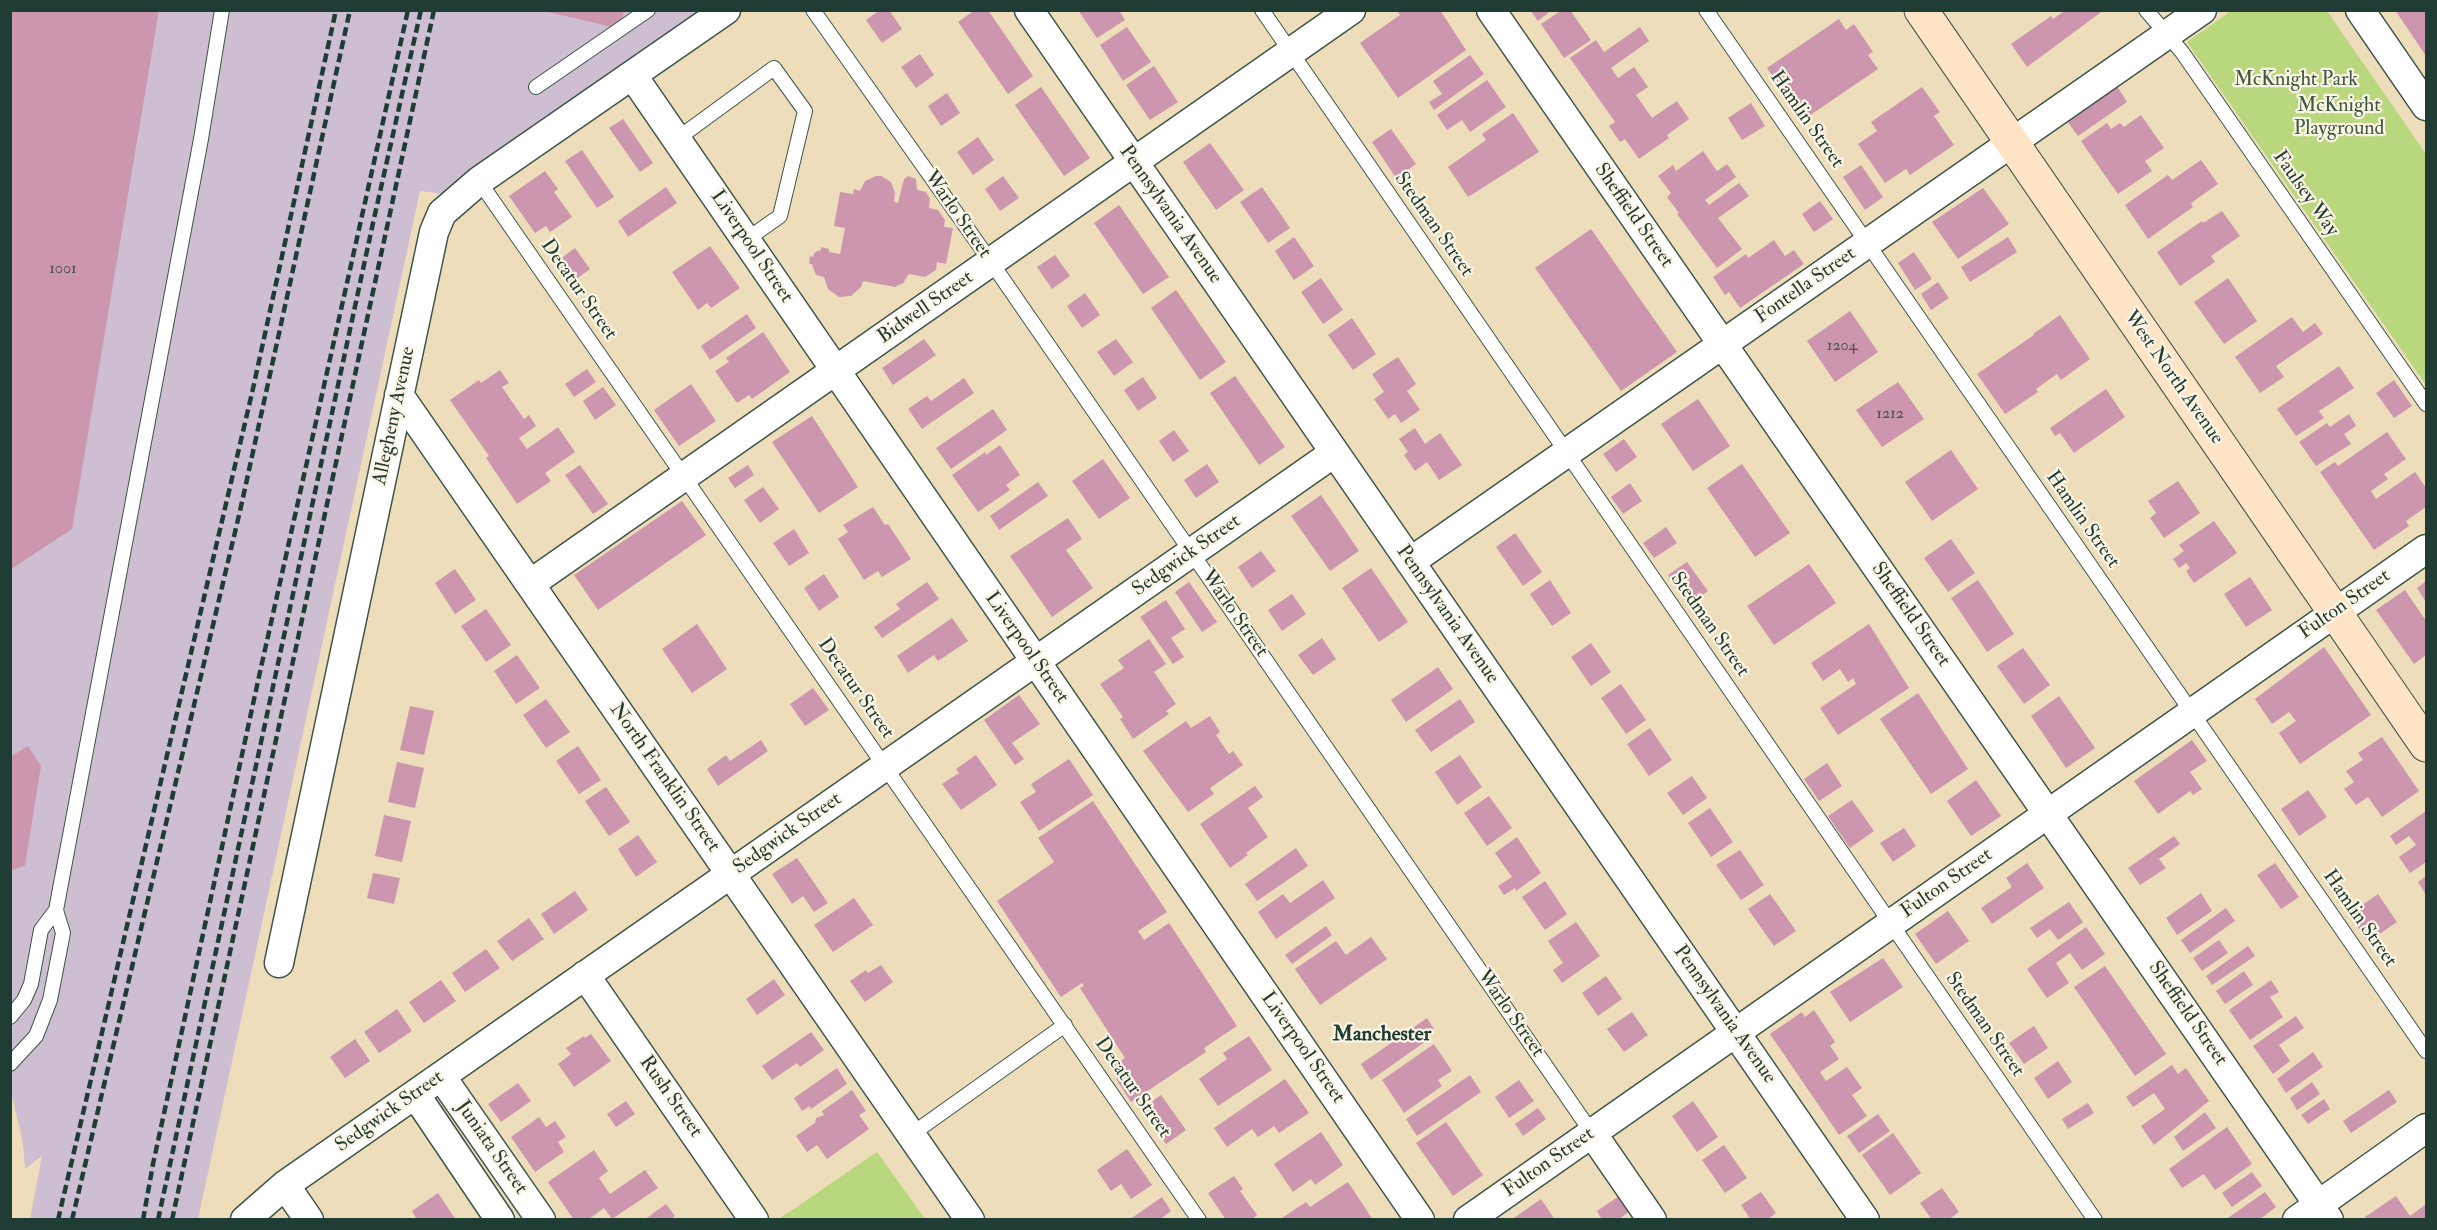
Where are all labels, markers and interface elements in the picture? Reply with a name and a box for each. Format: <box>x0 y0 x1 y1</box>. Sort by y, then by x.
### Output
street label: Hamlin Street <box>1764 67 1848 173</box>
park label: McKnight Park <box>2234 69 2358 93</box>
park label: McKnight Playground <box>2294 95 2384 142</box>
street label: Pennsylvania Avenue <box>1113 141 1227 289</box>
street label: Faulsey Way <box>2267 146 2343 242</box>
street label: Sheffield Street <box>1588 159 1678 273</box>
street label: Warlo Street <box>918 167 996 263</box>
street label: Stedman Street <box>1388 168 1478 282</box>
street label: Liverpool Street <box>704 186 798 308</box>
street label: Decatur Street <box>534 235 622 345</box>
street label: Fontella Street <box>1751 242 1861 330</box>
house number: 1001 <box>49 260 77 280</box>
street label: Bidwell Street <box>874 266 978 350</box>
street label: West North Avenue <box>2118 306 2228 450</box>
house number: 1204 <box>1827 337 1857 357</box>
street label: Allegheny Avenue <box>369 345 421 487</box>
house number: 1212 <box>1876 405 1904 425</box>
street label: Hamlin Street <box>2040 467 2124 573</box>
street label: Sedgwick Street <box>1128 510 1246 602</box>
street label: Pennsylvania Avenue <box>1390 541 1504 689</box>
street label: Sheffield Street <box>1865 558 1955 672</box>
street label: Fulton Street <box>2295 565 2395 645</box>
street label: Warlo Street <box>1195 566 1273 662</box>
street label: Stedman Street <box>1664 568 1754 682</box>
street label: Liverpool Street <box>979 588 1073 708</box>
street label: Decatur Street <box>811 634 899 744</box>
street label: North Franklin Street <box>604 699 724 857</box>
street label: Sedgwick Street <box>729 788 847 880</box>
street label: Fulton Street <box>1897 844 1997 924</box>
street label: Hamlin Street <box>2317 866 2401 972</box>
street label: Pennsylvania Avenue <box>1667 941 1781 1089</box>
street label: Sheffield Street <box>2142 957 2232 1071</box>
street label: Warlo Street <box>1471 966 1549 1062</box>
street label: Stedman Street <box>1939 968 2029 1082</box>
street label: Liverpool Street <box>1255 988 1349 1108</box>
district label: Manchester <box>1333 1022 1431 1048</box>
street label: Decatur Street <box>1088 1033 1176 1143</box>
street label: Rush Street <box>633 1052 707 1142</box>
street label: Sedgwick Street <box>331 1066 449 1158</box>
street label: Juniata Street <box>450 1096 532 1200</box>
street label: Fulton Street <box>1499 1123 1599 1203</box>

